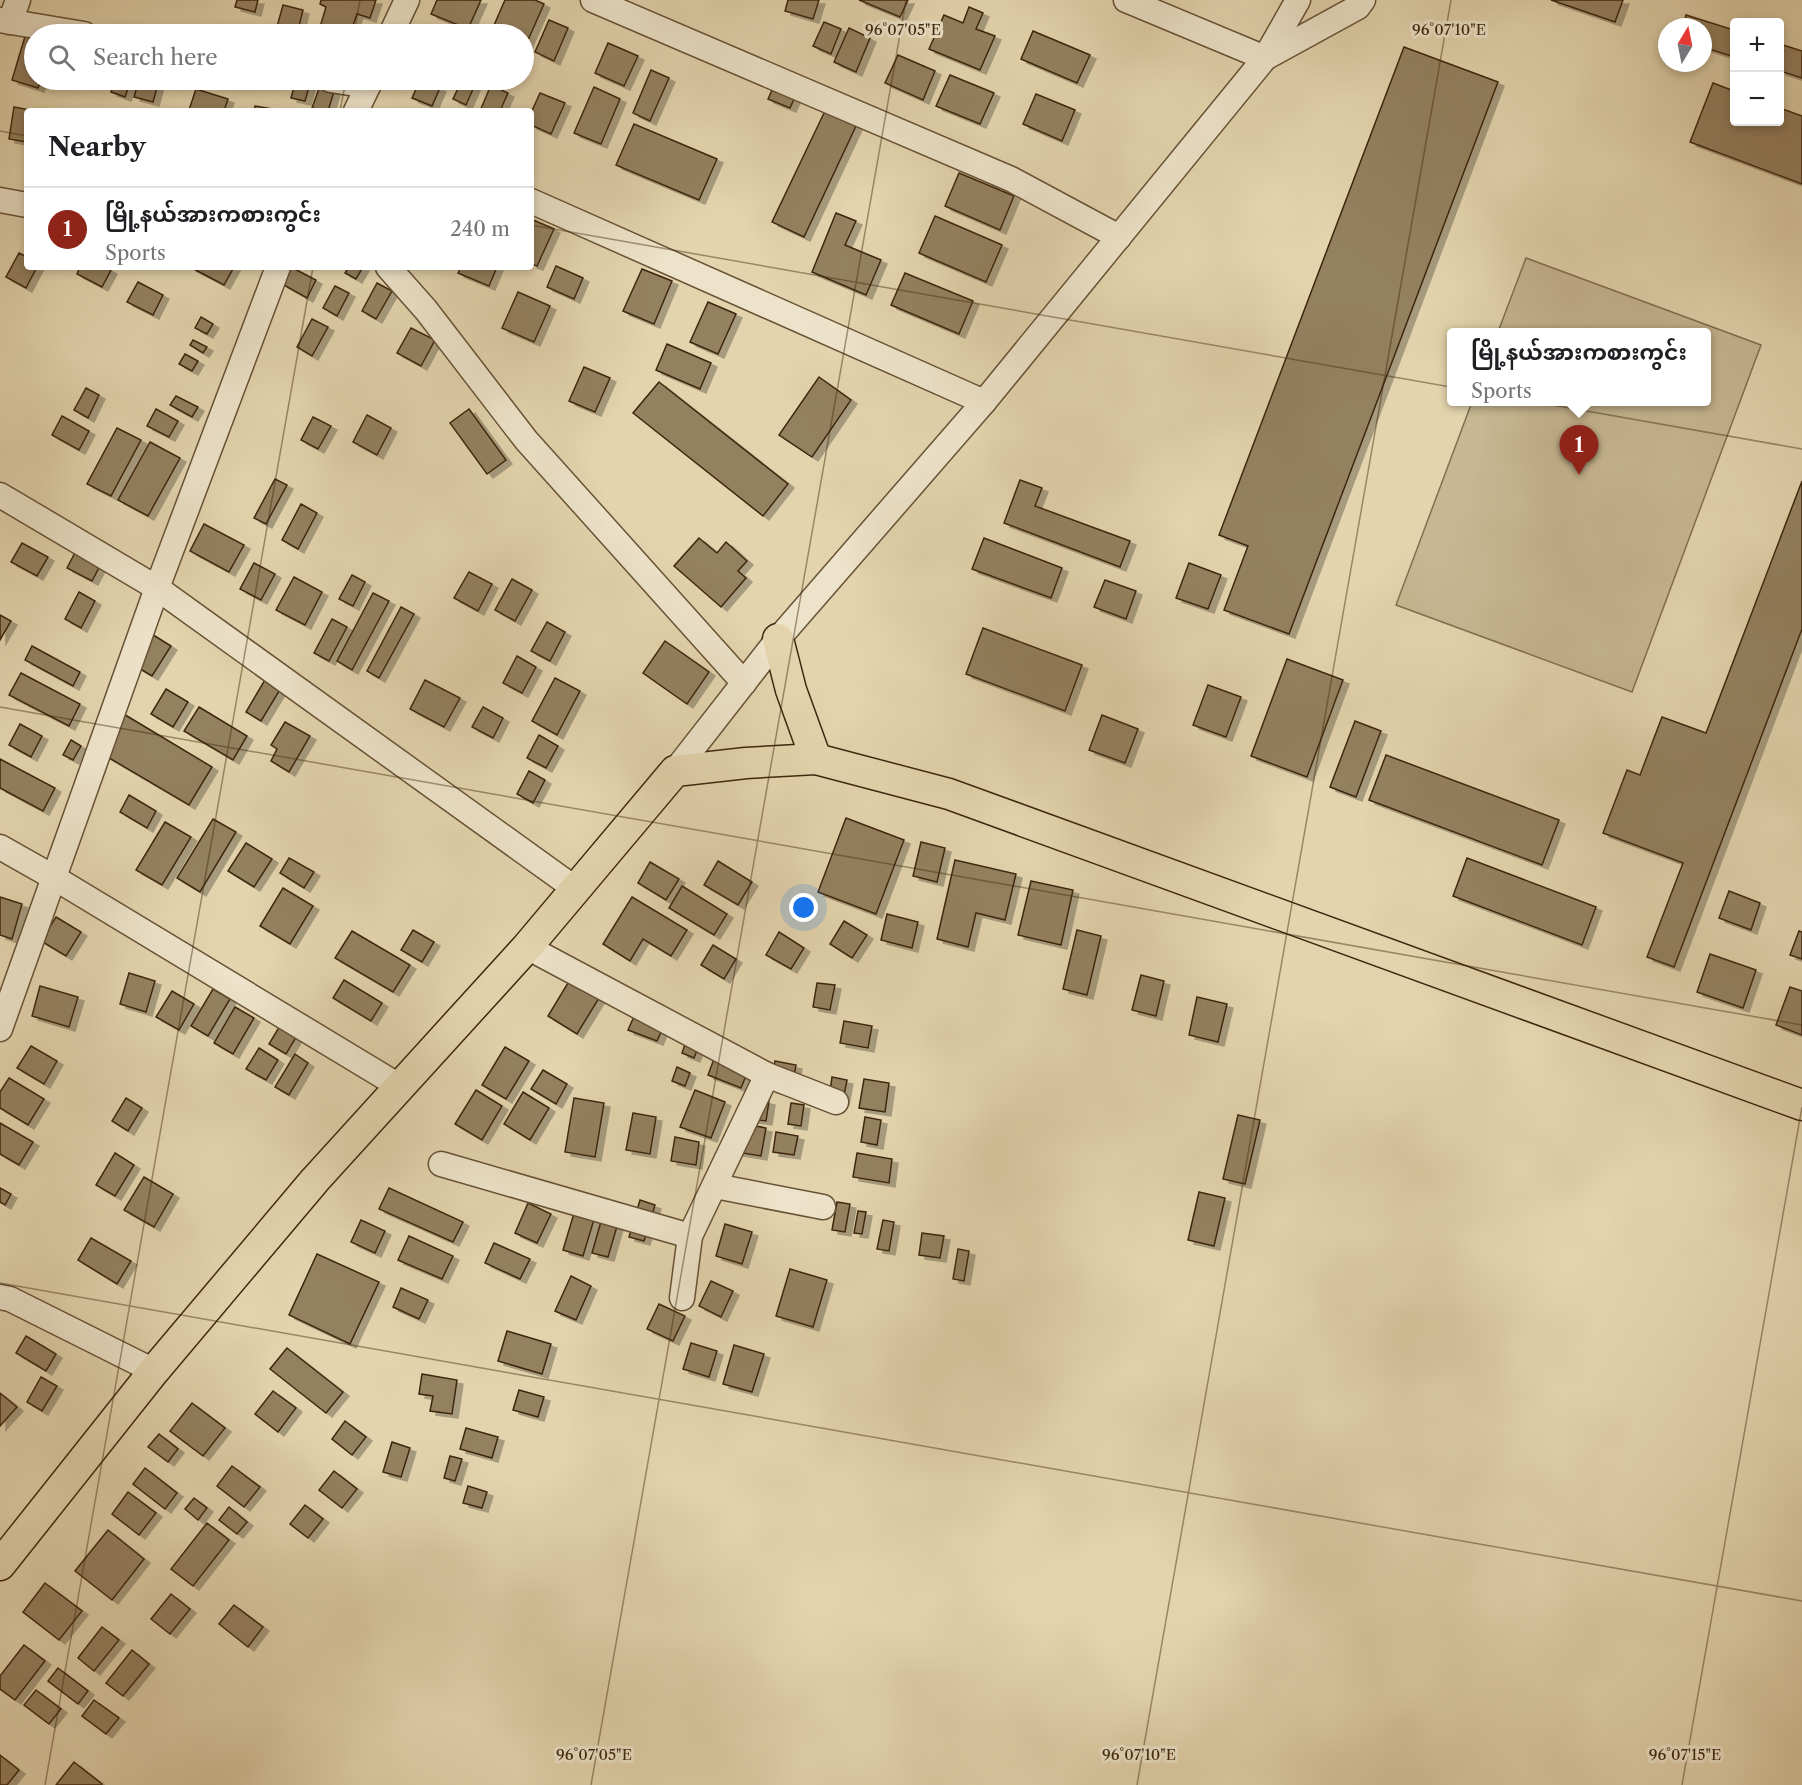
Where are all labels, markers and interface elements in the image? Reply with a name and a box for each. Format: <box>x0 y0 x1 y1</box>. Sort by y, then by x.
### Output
north arrow <box>1658 18 1712 72</box>
map controls <box>1730 18 1784 126</box>
button: + <box>1730 18 1784 72</box>
text: 96°07'05"E <box>865 20 941 39</box>
text: 96°07'10"E <box>1412 20 1486 39</box>
search box <box>24 24 534 90</box>
icon: search <box>45 41 78 74</box>
text: Search here <box>93 44 218 71</box>
button: − <box>1730 72 1784 126</box>
text: Nearby <box>48 131 146 163</box>
text: မြို့နယ်အားကစားကွင်း <box>105 201 321 228</box>
text: 1 <box>63 217 72 241</box>
text: 240 m <box>450 217 510 241</box>
text: Sports <box>105 241 166 265</box>
popup <box>1447 328 1711 406</box>
text: မြို့နယ်အားကစားကွင်း <box>1471 339 1687 366</box>
text: Sports <box>1471 379 1532 403</box>
pin: 1 <box>1560 426 1598 475</box>
your location <box>789 893 818 922</box>
text: 96°07'05"E <box>556 1745 632 1764</box>
text: 96°07'10"E <box>1102 1745 1176 1764</box>
text: 96°07'15"E <box>1649 1745 1721 1764</box>

